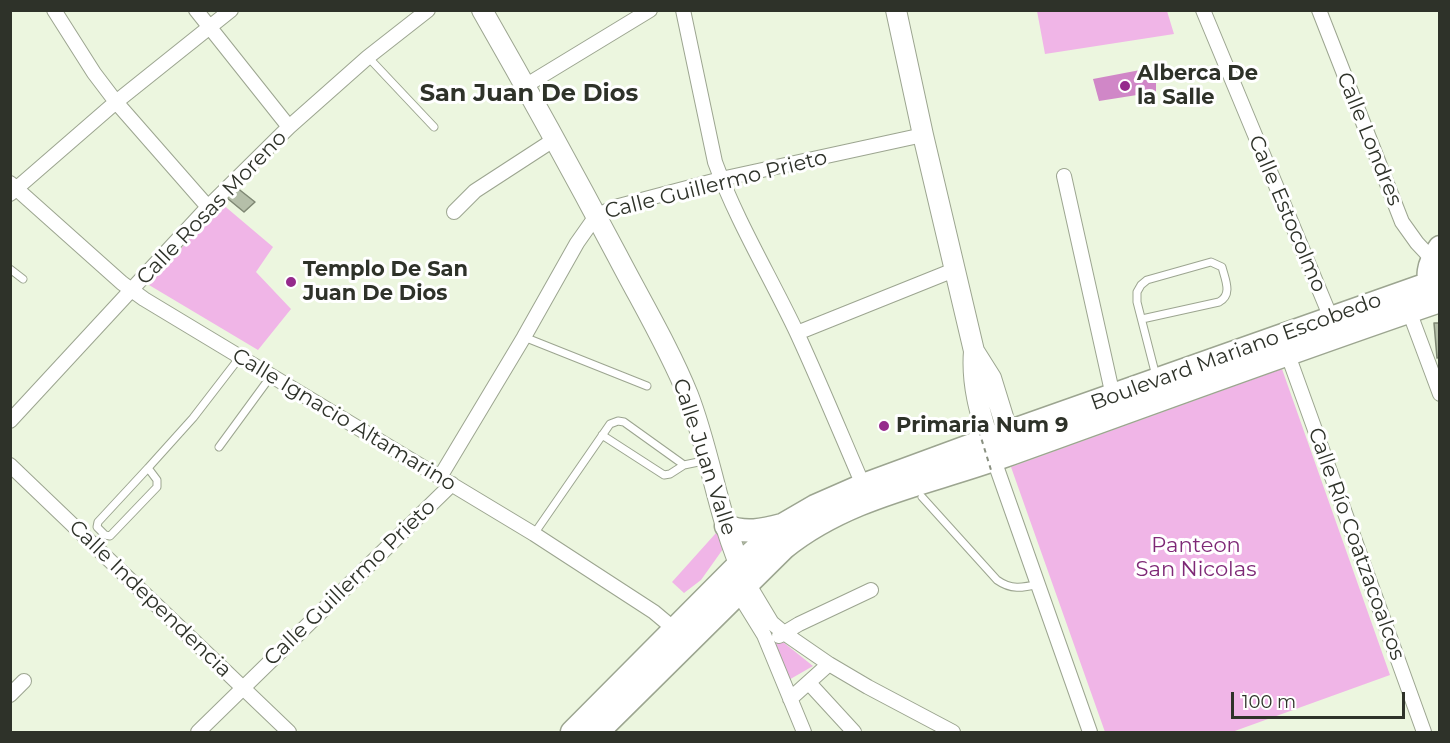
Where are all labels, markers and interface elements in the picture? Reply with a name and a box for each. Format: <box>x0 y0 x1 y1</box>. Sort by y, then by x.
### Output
place label: Alberca De la Salle <box>1137 61 1258 111</box>
street label: Calle Londres <box>1331 69 1407 209</box>
marker: Alberca De la Salle <box>1118 79 1132 93</box>
district label: San Juan De Dios <box>420 80 638 108</box>
street label: Calle Rosas Moreno <box>132 126 292 290</box>
street label: Calle Estocolmo <box>1243 132 1331 296</box>
street label: Calle Guillermo Prieto <box>602 145 830 225</box>
place label: Templo De San Juan De Dios <box>303 257 468 307</box>
marker: Templo De San Juan De Dios <box>284 275 298 289</box>
street label: Boulevard Mariano Escobedo <box>1087 288 1385 416</box>
street label: Calle Ignacio Altamarino <box>227 343 461 497</box>
street label: Calle Juan Valle <box>667 376 741 538</box>
place label: Primaria Num 9 <box>896 413 1068 439</box>
marker: Primaria Num 9 <box>877 419 891 433</box>
street label: Calle Río Coatzacoalcos <box>1302 424 1410 664</box>
street label: Calle Guillermo Prieto <box>259 495 441 671</box>
street label: Calle Independencia <box>64 515 236 683</box>
park label: Panteon San Nicolas <box>1136 533 1256 583</box>
scale bar <box>1234 680 1408 718</box>
text: 100 m <box>1242 691 1296 713</box>

